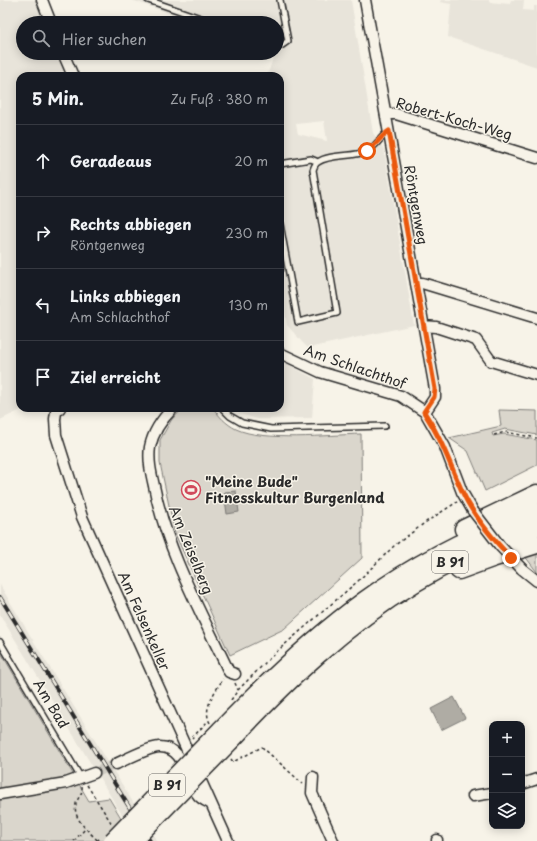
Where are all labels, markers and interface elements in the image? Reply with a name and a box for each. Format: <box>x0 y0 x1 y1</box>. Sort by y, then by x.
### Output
search box <box>16 16 284 60</box>
icon: search <box>30 27 52 49</box>
text: Hier suchen <box>62 27 147 50</box>
text: 5 Min. <box>32 85 84 111</box>
text: Zu Fuß · 380 m <box>170 89 268 108</box>
street label: Robert-Koch-Weg <box>394 92 515 145</box>
route start <box>358 142 376 160</box>
text: Geradeaus <box>70 149 152 172</box>
icon: ahead <box>32 150 54 172</box>
text: 20 m <box>234 151 268 170</box>
street label: Röntgenweg <box>399 163 434 246</box>
text: Rechts abbiegen <box>70 212 191 235</box>
icon: right <box>32 222 54 244</box>
text: 230 m <box>226 223 268 242</box>
text: Röntgenweg <box>70 235 145 254</box>
text: Links abbiegen <box>70 284 181 307</box>
icon: left <box>32 294 54 316</box>
text: 130 m <box>229 295 268 314</box>
text: Am Schlachthof <box>70 307 169 326</box>
street label: Am Schlachthof <box>301 339 411 394</box>
text: Ziel erreicht <box>70 365 161 388</box>
icon: arrive <box>32 366 54 388</box>
place label: "Meine Bude" Fitnesskultur Burgenland <box>205 471 385 508</box>
sports icon: "Meine Bude" Fitnesskultur Burgenland <box>180 479 202 501</box>
street label: Am Zeiselberg <box>164 502 219 597</box>
route end <box>502 549 520 567</box>
road number: B 91 <box>432 551 468 573</box>
street label: Am Felsenkeller <box>113 568 176 674</box>
street label: Am Bad <box>28 675 74 732</box>
map controls <box>489 721 525 829</box>
button: + <box>489 721 525 757</box>
button: − <box>489 757 525 793</box>
road number: B 91 <box>149 774 185 796</box>
button: layers <box>489 793 525 829</box>

